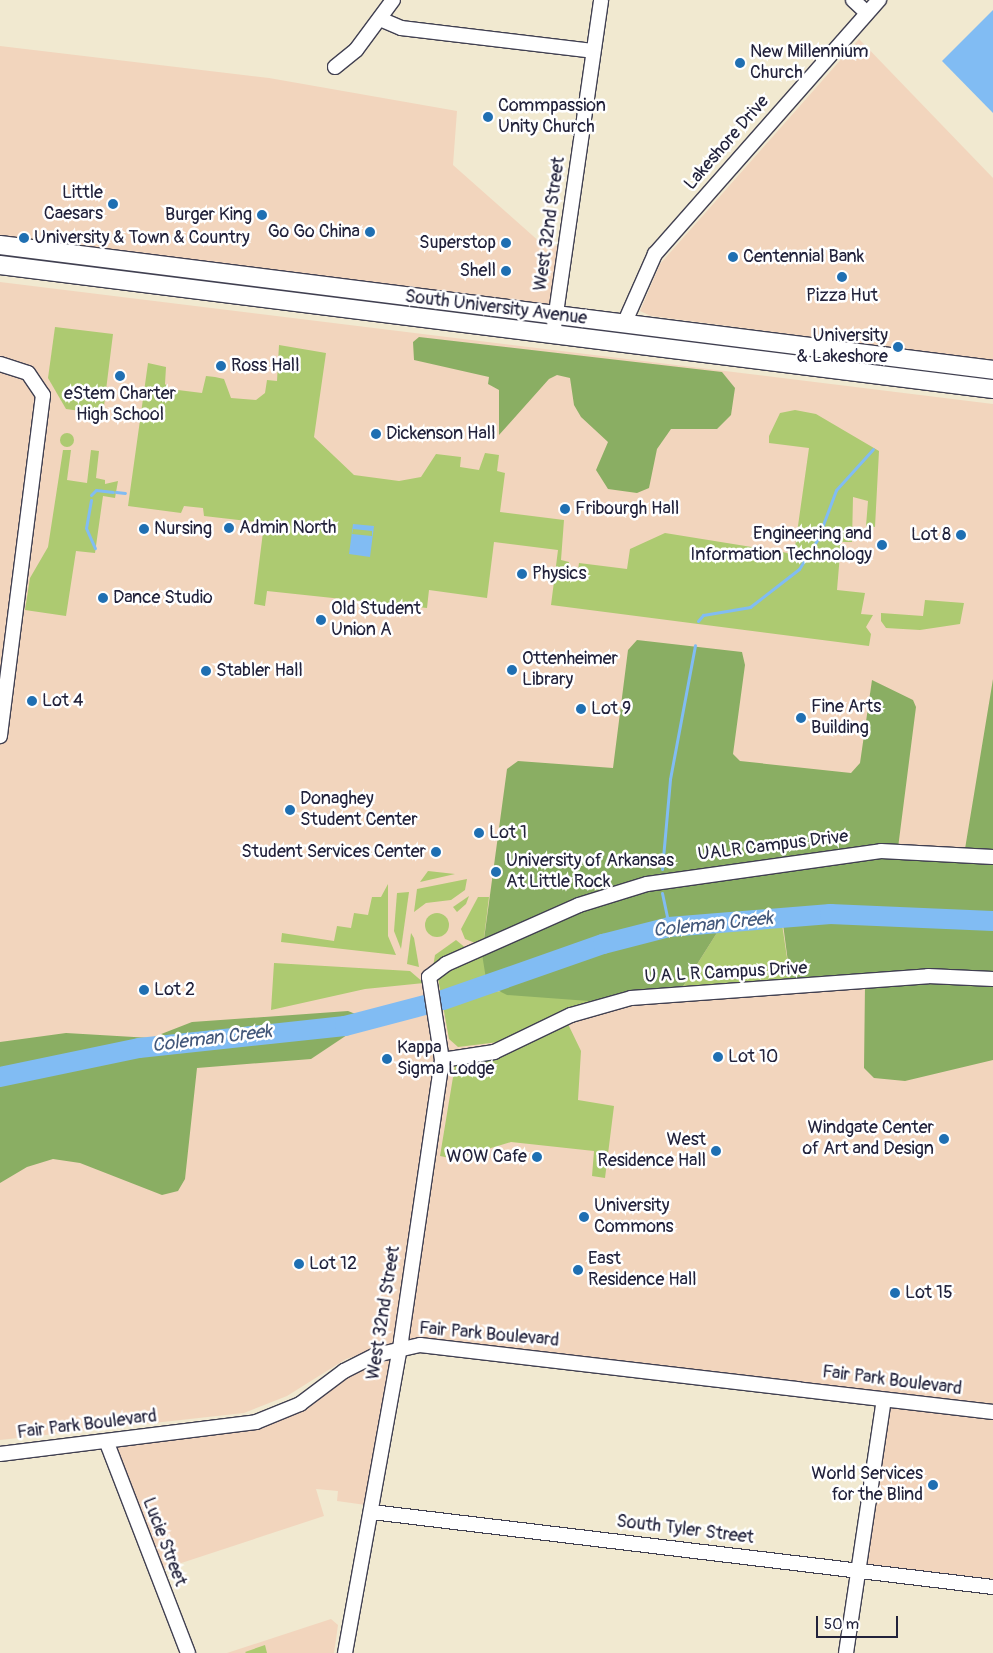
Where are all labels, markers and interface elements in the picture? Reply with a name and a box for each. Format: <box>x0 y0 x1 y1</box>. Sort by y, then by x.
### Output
place label: New Millennium Church <box>750 42 868 84</box>
marker: New Millennium Church <box>734 57 746 69</box>
street label: Lakeshore Drive <box>680 91 774 195</box>
place label: Commpassion Unity Church <box>498 96 606 138</box>
marker: Commpassion Unity Church <box>482 111 494 123</box>
street label: West 32nd Street <box>530 156 570 292</box>
place label: Little Caesars <box>44 183 103 225</box>
marker: Little Caesars <box>107 198 119 210</box>
place label: Burger King <box>165 204 252 226</box>
marker: Burger King <box>256 209 268 221</box>
place label: Go Go China <box>268 221 360 243</box>
marker: Go Go China <box>364 226 376 238</box>
place label: University & Town & Country <box>34 227 250 249</box>
marker: University & Town & Country <box>18 232 30 244</box>
place label: Superstop <box>419 232 496 254</box>
marker: Superstop <box>500 237 512 249</box>
place label: Centennial Bank <box>743 246 864 268</box>
marker: Centennial Bank <box>727 251 739 263</box>
place label: Shell <box>460 260 496 282</box>
marker: Shell <box>500 265 512 277</box>
marker: Pizza Hut <box>836 271 848 283</box>
place label: Pizza Hut <box>806 285 878 307</box>
street label: South University Avenue <box>404 286 588 330</box>
place label: University & Lakeshore <box>797 326 888 368</box>
marker: University & Lakeshore <box>892 341 904 353</box>
place label: Ross Hall <box>231 355 299 377</box>
marker: Ross Hall <box>215 360 227 372</box>
marker: eStem Charter High School <box>114 370 126 382</box>
place label: eStem Charter High School <box>64 384 176 426</box>
place label: Dickenson Hall <box>386 423 495 445</box>
marker: Dickenson Hall <box>370 428 382 440</box>
place label: Fribourgh Hall <box>575 498 679 520</box>
marker: Fribourgh Hall <box>559 503 571 515</box>
place label: Admin North <box>239 517 337 539</box>
place label: Nursing <box>154 518 212 540</box>
marker: Admin North <box>223 522 235 534</box>
marker: Nursing <box>138 523 150 535</box>
place label: Engineering and Information Technology <box>690 524 872 566</box>
place label: Lot 8 <box>911 524 951 546</box>
marker: Lot 8 <box>955 529 967 541</box>
marker: Engineering and Information Technology <box>876 539 888 551</box>
place label: Physics <box>532 563 587 585</box>
marker: Physics <box>516 568 528 580</box>
place label: Dance Studio <box>113 587 213 609</box>
marker: Dance Studio <box>97 592 109 604</box>
place label: Old Student Union A <box>331 599 421 642</box>
marker: Old Student Union A <box>315 614 327 626</box>
place label: Ottenheimer Library <box>522 649 618 692</box>
place label: Stabler Hall <box>216 660 303 682</box>
marker: Ottenheimer Library <box>506 664 518 676</box>
marker: Stabler Hall <box>200 665 212 677</box>
place label: Lot 4 <box>42 690 83 712</box>
marker: Lot 4 <box>26 695 38 707</box>
place label: Fine Arts Building <box>811 697 881 740</box>
place label: Lot 9 <box>591 698 631 720</box>
marker: Lot 9 <box>575 703 587 715</box>
marker: Fine Arts Building <box>795 712 807 724</box>
place label: Donaghey Student Center <box>300 789 418 832</box>
marker: Donaghey Student Center <box>284 804 296 816</box>
place label: Lot 1 <box>489 822 527 844</box>
street label: UALR Campus Drive <box>697 826 849 866</box>
marker: Lot 1 <box>473 827 485 839</box>
place label: Student Services Center <box>241 841 426 863</box>
marker: Student Services Center <box>430 846 442 858</box>
place label: University of Arkansas At Little Rock <box>506 851 674 894</box>
marker: University of Arkansas At Little Rock <box>490 866 502 878</box>
water label: Coleman Creek <box>652 907 774 943</box>
street label: U A L R Campus Drive <box>644 958 808 988</box>
place label: Lot 2 <box>154 979 195 1001</box>
marker: Lot 2 <box>138 984 150 996</box>
water label: Coleman Creek <box>151 1020 273 1058</box>
place label: Kappa Sigma Lodge <box>397 1038 494 1080</box>
place label: Lot 10 <box>728 1046 778 1068</box>
marker: Lot 10 <box>712 1051 724 1063</box>
marker: Kappa Sigma Lodge <box>381 1053 393 1065</box>
place label: Windgate Center of Art and Design <box>802 1118 934 1160</box>
place label: West Residence Hall <box>597 1130 706 1172</box>
marker: Windgate Center of Art and Design <box>938 1133 950 1145</box>
marker: West Residence Hall <box>710 1145 722 1157</box>
place label: WOW Cafe <box>446 1146 527 1168</box>
marker: WOW Cafe <box>531 1151 543 1163</box>
place label: University Commons <box>594 1196 674 1238</box>
marker: University Commons <box>578 1211 590 1223</box>
street label: West 32nd Street <box>363 1244 405 1382</box>
place label: East Residence Hall <box>588 1249 697 1292</box>
place label: Lot 12 <box>309 1253 357 1275</box>
marker: Lot 12 <box>293 1258 305 1270</box>
marker: East Residence Hall <box>572 1264 584 1276</box>
place label: Lot 15 <box>905 1282 953 1304</box>
marker: Lot 15 <box>889 1287 901 1299</box>
street label: Fair Park Boulevard <box>418 1318 560 1352</box>
street label: Fair Park Boulevard <box>821 1362 963 1400</box>
street label: Fair Park Boulevard <box>16 1406 158 1444</box>
place label: World Services for the Blind <box>811 1464 923 1506</box>
marker: World Services for the Blind <box>927 1479 939 1491</box>
street label: Lucie Street <box>137 1495 191 1589</box>
street label: South Tyler Street <box>615 1511 755 1549</box>
scale bar <box>818 1606 900 1638</box>
text: 50 m <box>824 1615 859 1634</box>

